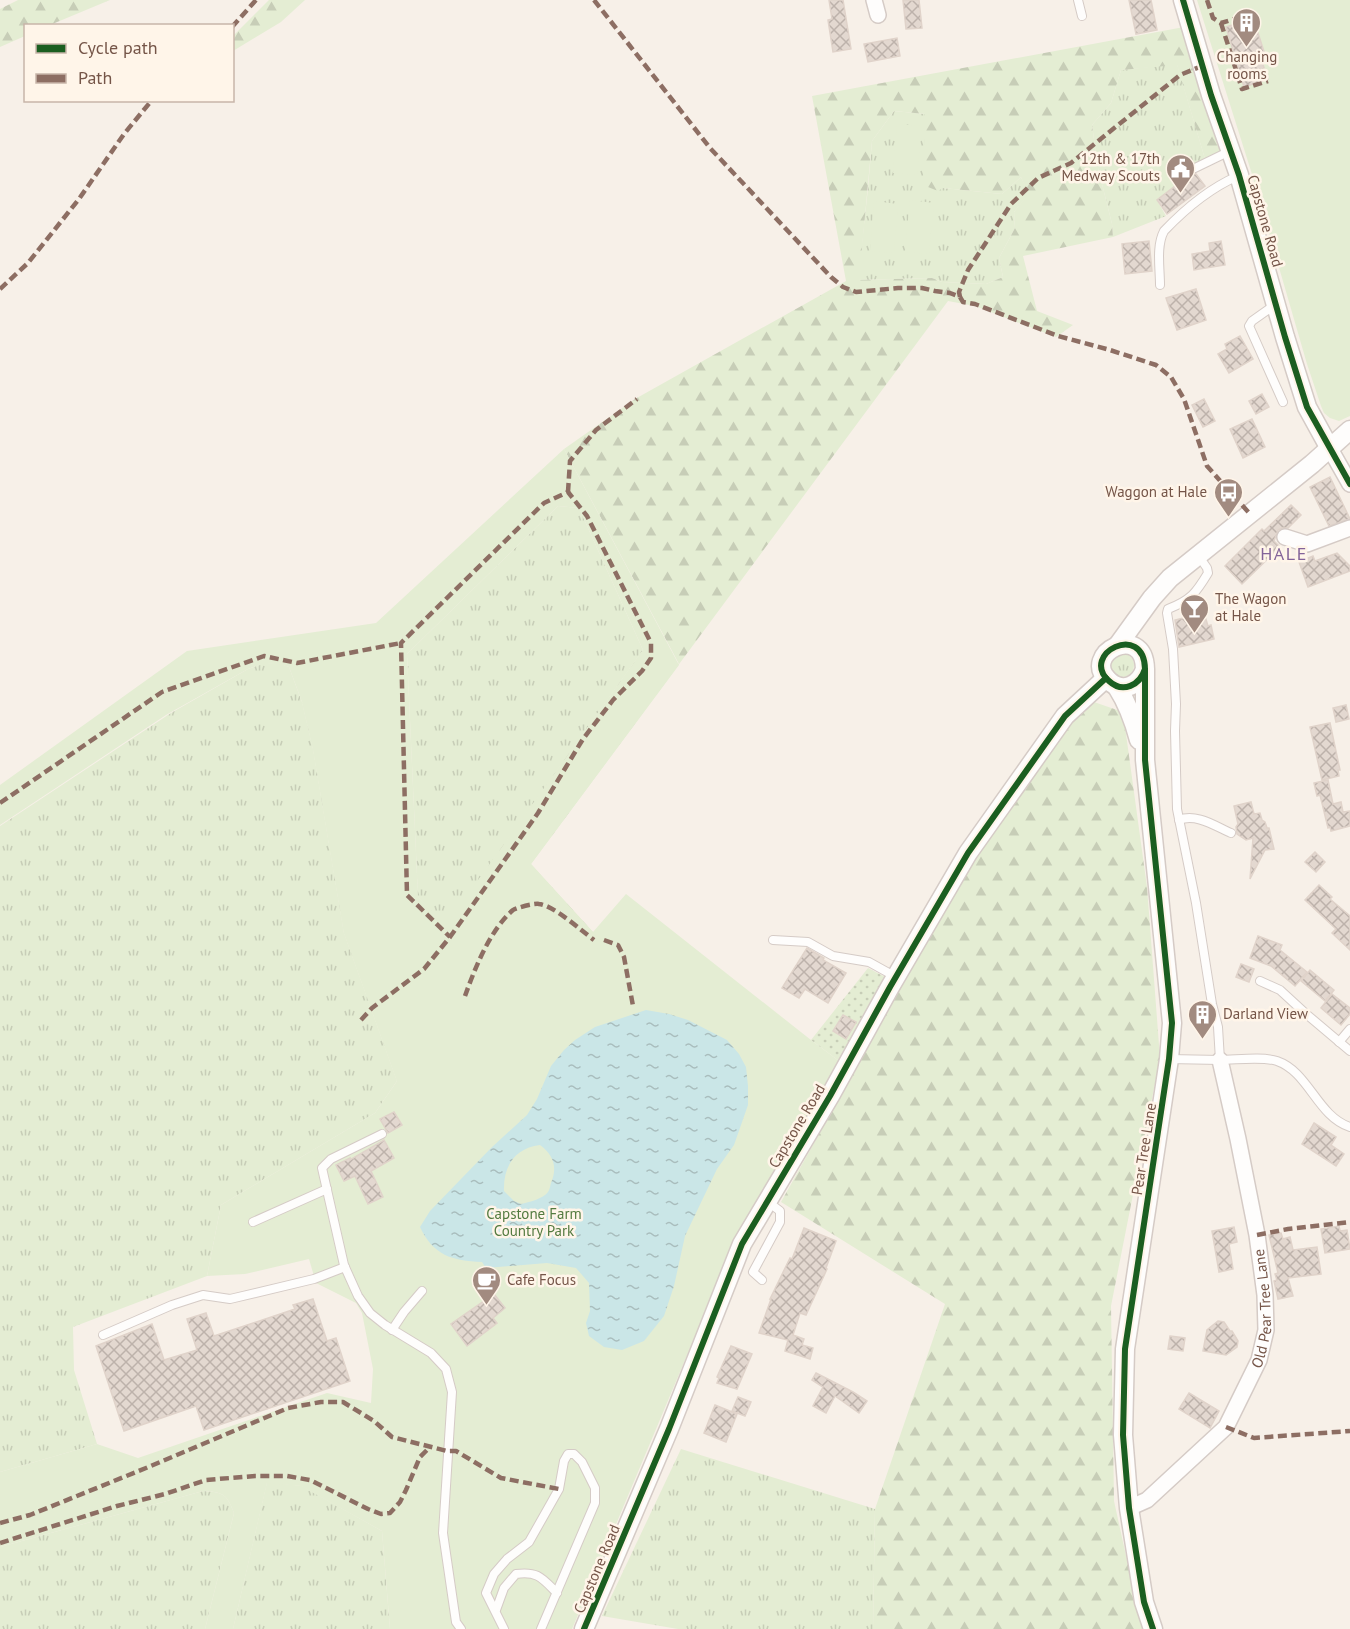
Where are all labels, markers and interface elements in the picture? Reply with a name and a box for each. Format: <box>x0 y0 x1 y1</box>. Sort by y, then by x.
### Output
building icon: Changing rooms <box>1231 6 1263 48</box>
legend <box>24 24 234 102</box>
text: Cycle path <box>78 36 158 59</box>
place label: Changing rooms <box>1217 47 1277 83</box>
text: Path <box>78 66 112 89</box>
place label: 12th & 17th Medway Scouts <box>1062 149 1160 185</box>
public building icon: 12th & 17th Medway Scouts <box>1165 152 1197 194</box>
street label: Capstone Road <box>1243 173 1288 269</box>
bus stop icon: Waggon at Hale <box>1212 476 1244 518</box>
place label: Waggon at Hale <box>1105 482 1207 501</box>
district label: HALE <box>1260 542 1308 565</box>
place label: The Wagon at Hale <box>1215 589 1286 625</box>
bar icon: The Wagon at Hale <box>1178 592 1210 634</box>
building icon: Darland View <box>1186 998 1218 1040</box>
place label: Darland View <box>1223 1004 1308 1023</box>
street label: Capstone Road <box>764 1080 829 1171</box>
street label: Pear Tree Lane <box>1127 1101 1160 1196</box>
park label: Capstone Farm Country Park <box>486 1204 582 1240</box>
street label: Old Pear Tree Lane <box>1246 1248 1276 1371</box>
cafe icon: Cafe Focus <box>470 1264 502 1306</box>
place label: Cafe Focus <box>507 1270 576 1289</box>
street label: Capstone Road <box>569 1521 624 1616</box>

